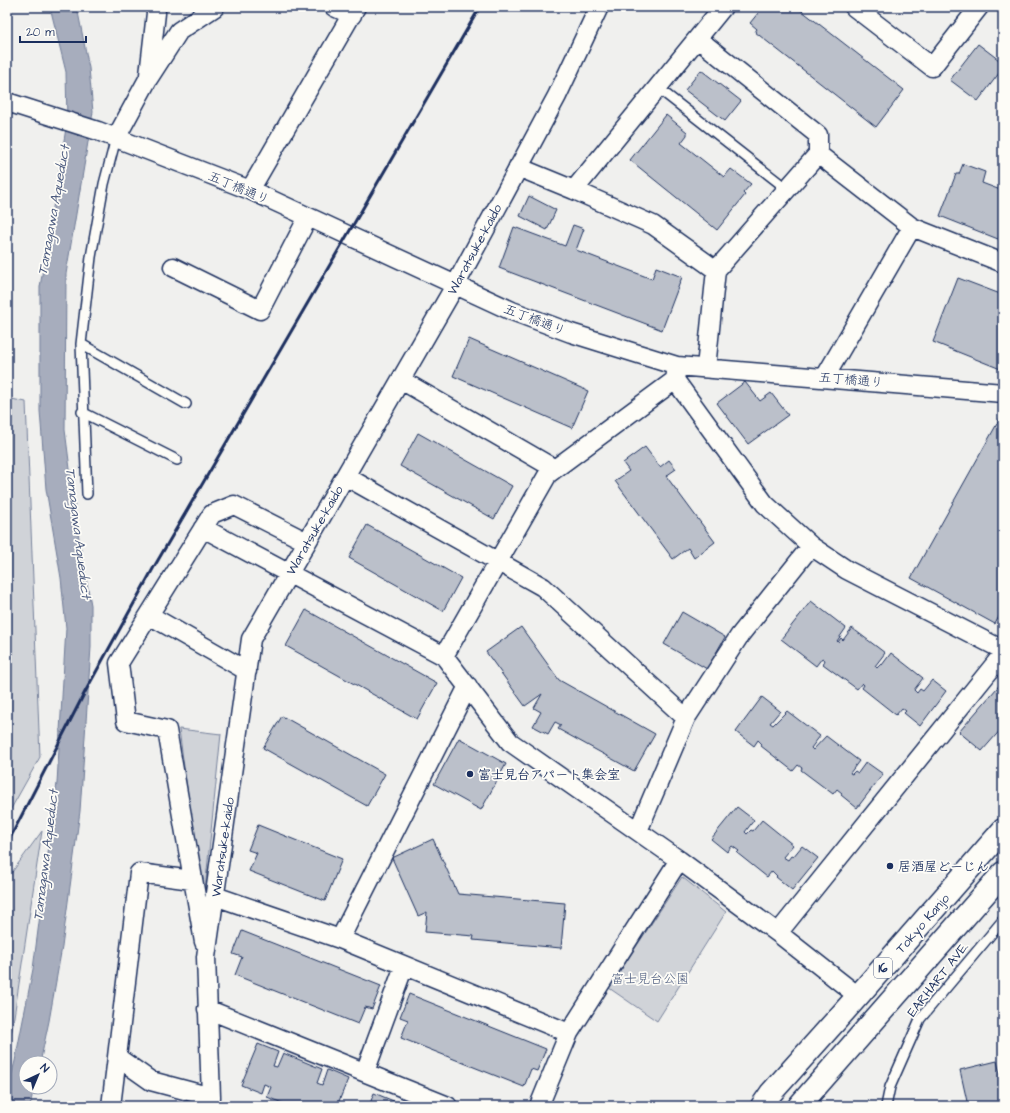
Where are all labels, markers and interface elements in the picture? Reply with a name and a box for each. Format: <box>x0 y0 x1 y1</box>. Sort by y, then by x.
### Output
scale bar <box>20 18 86 44</box>
text: 20 m <box>26 24 55 41</box>
water label: Tamagawa Aqueduct <box>33 142 76 277</box>
street label: 五丁橋通り <box>205 167 272 209</box>
street label: Waratsuke-kaido <box>443 200 507 298</box>
street label: 五丁橋通り <box>501 300 568 340</box>
street label: 五丁橋通り <box>818 368 884 392</box>
water label: Tamagawa Aqueduct <box>60 466 96 601</box>
street label: Waratsuke-kaido <box>282 482 348 579</box>
place label: 富士見台アパート集会室 <box>478 766 620 784</box>
marker: 富士見台アパート集会室 <box>465 769 475 779</box>
water label: Tamagawa Aqueduct <box>28 787 64 922</box>
street label: Waratsuke-kaido <box>207 795 239 898</box>
place label: 居酒屋どーじん <box>898 858 989 876</box>
marker: 居酒屋どーじん <box>885 861 895 871</box>
street label: Tokyo Kanjo <box>892 889 955 958</box>
street label: EARHART AVE. <box>903 938 973 1021</box>
road number: 16 <box>874 958 892 978</box>
park label: 富士見台公園 <box>611 970 689 988</box>
north arrow <box>18 1055 58 1095</box>
text: N <box>37 1060 52 1076</box>

